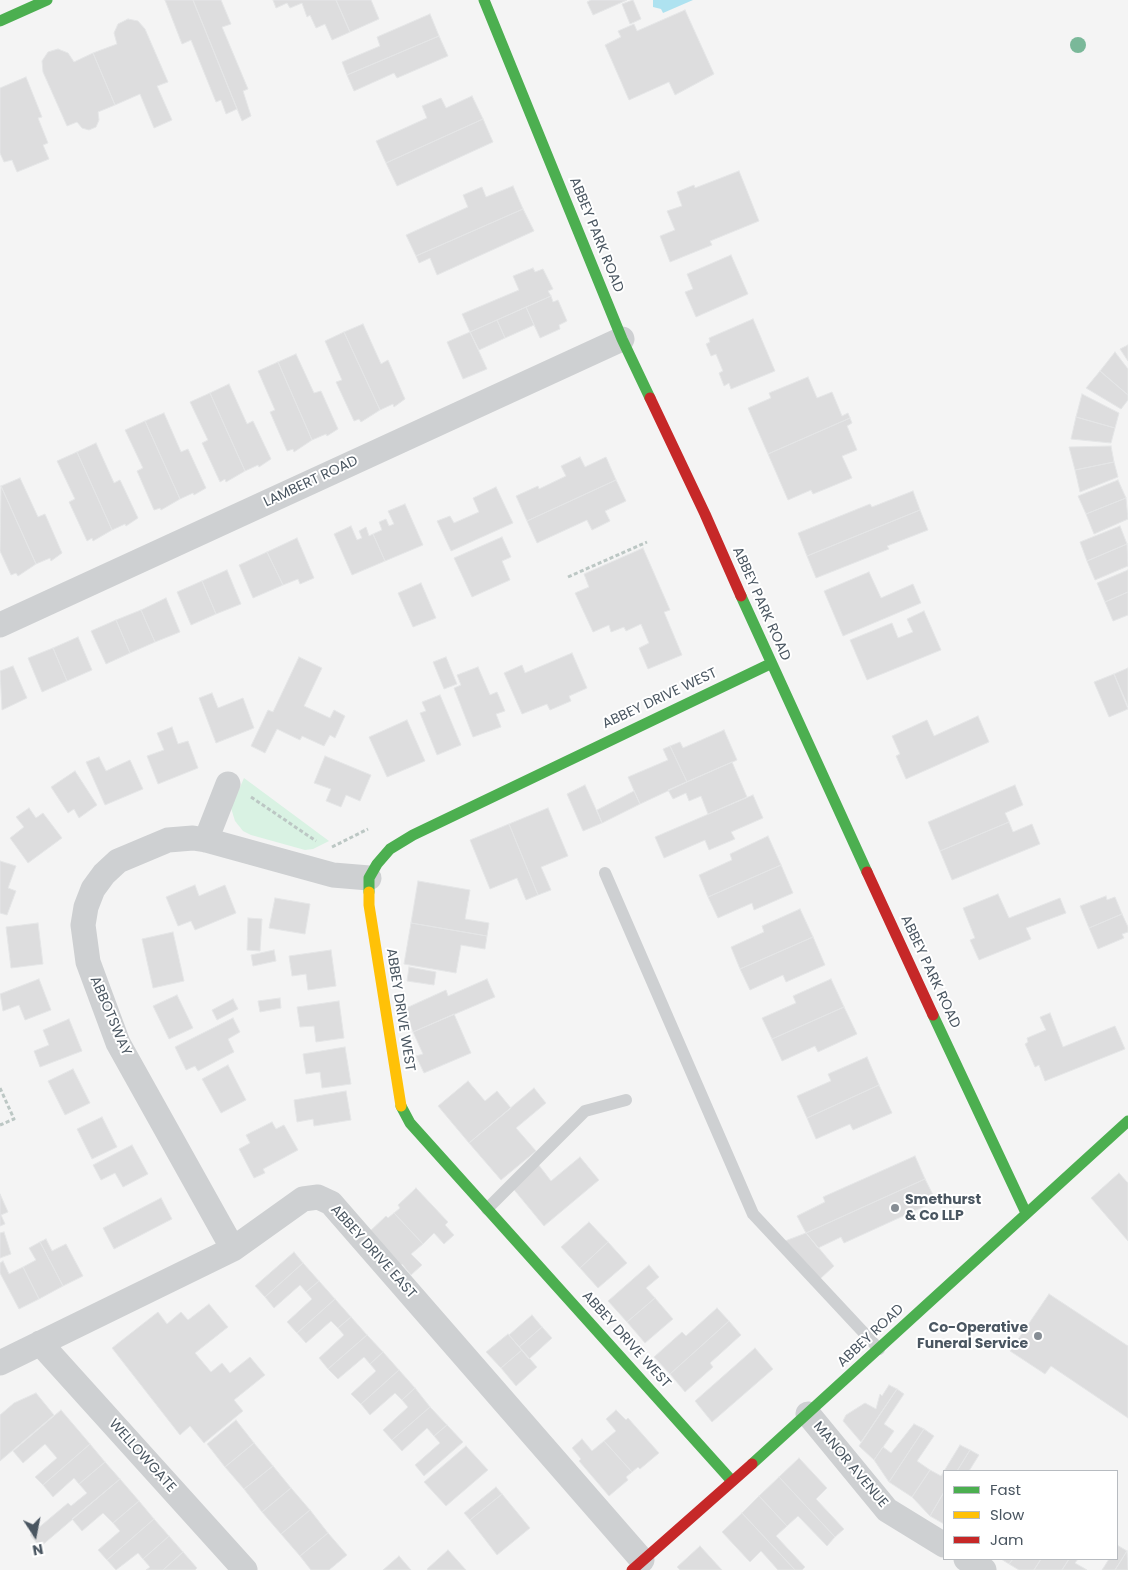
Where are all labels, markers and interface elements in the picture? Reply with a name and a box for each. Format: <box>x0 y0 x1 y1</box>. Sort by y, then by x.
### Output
street label: ABBEY PARK ROAD <box>565 175 627 295</box>
street label: LAMBERT ROAD <box>261 453 361 511</box>
street label: ABBEY PARK ROAD <box>728 545 794 663</box>
street label: ABBEY DRIVE WEST <box>600 665 720 733</box>
street label: ABBEY PARK ROAD <box>896 913 964 1031</box>
street label: ABBEY DRIVE WEST <box>382 947 418 1073</box>
street label: ABBOTSWAY <box>86 974 134 1058</box>
place label: Smethurst & Co LLP <box>905 1192 981 1224</box>
street label: ABBEY DRIVE EAST <box>326 1202 420 1302</box>
marker: Smethurst & Co LLP <box>889 1202 901 1214</box>
street label: ABBEY DRIVE WEST <box>578 1288 674 1392</box>
street label: ABBEY ROAD <box>834 1301 908 1371</box>
place label: Co-Operative Funeral Service <box>917 1320 1028 1352</box>
marker: Co-Operative Funeral Service <box>1032 1330 1044 1342</box>
street label: WELLOWGATE <box>105 1416 179 1496</box>
street label: MANOR AVENUE <box>809 1419 891 1511</box>
legend <box>943 1470 1118 1560</box>
text: Fast <box>990 1479 1021 1500</box>
text: Slow <box>990 1504 1024 1525</box>
north arrow <box>10 1510 60 1560</box>
text: Jam <box>990 1529 1024 1550</box>
text: N <box>31 1539 45 1561</box>

